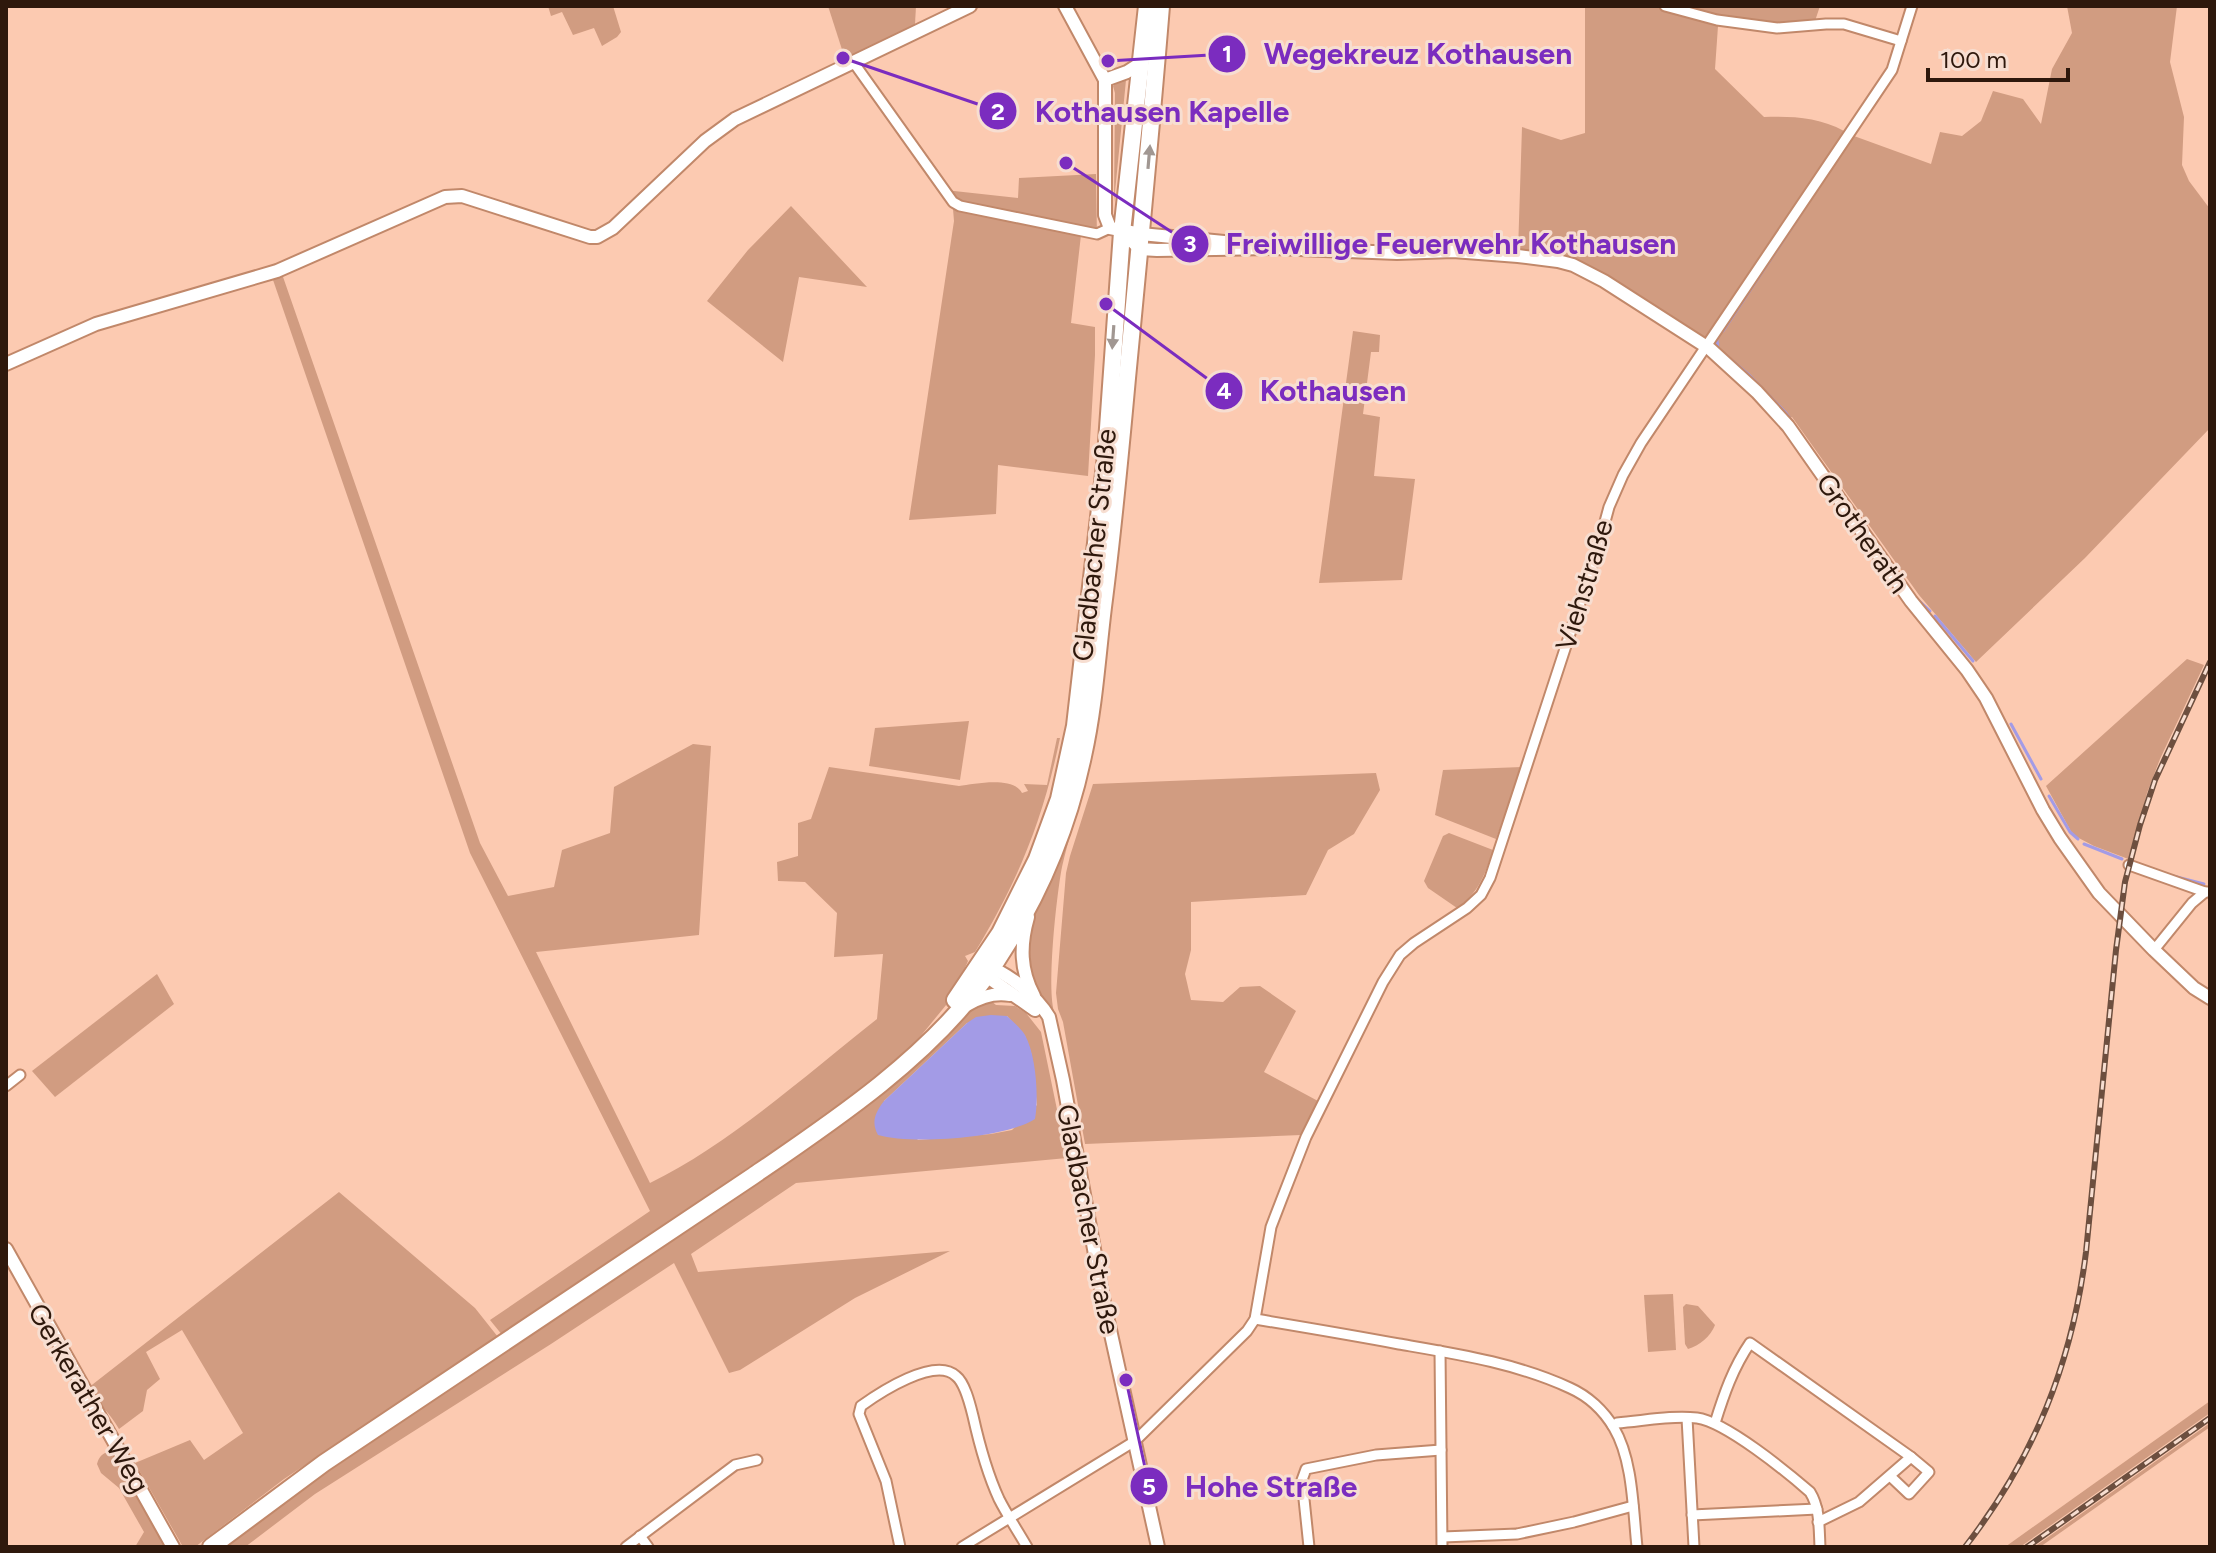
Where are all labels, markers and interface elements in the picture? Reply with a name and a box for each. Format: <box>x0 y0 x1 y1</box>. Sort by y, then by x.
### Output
callout: Wegekreuz Kothausen <box>1207 27 1588 81</box>
scale bar <box>1928 32 2068 82</box>
text: Wegekreuz Kothausen <box>1264 35 1572 72</box>
text: 1 <box>1222 39 1232 68</box>
text: 100 m <box>1940 45 2007 74</box>
callout: Kothausen Kapelle <box>978 84 1305 138</box>
text: Kothausen Kapelle <box>1035 93 1290 130</box>
text: 2 <box>991 97 1005 126</box>
one-way arrow <box>1142 144 1155 169</box>
callout: Freiwillige Feuerwehr Kothausen <box>1170 217 1693 271</box>
text: Freiwillige Feuerwehr Kothausen <box>1226 225 1676 262</box>
text: 3 <box>1183 229 1197 258</box>
one-way arrow <box>1107 325 1120 350</box>
callout: Kothausen <box>1204 364 1422 418</box>
text: Kothausen <box>1260 372 1406 409</box>
text: 4 <box>1216 376 1232 405</box>
street label: Gladbacher Straße <box>1065 427 1123 663</box>
street label: Grotherath <box>1809 467 1917 599</box>
street label: Viehstraße <box>1548 515 1620 655</box>
street label: Gladbacher Straße <box>1050 1101 1128 1337</box>
street label: Gerkerather Weg <box>21 1297 157 1499</box>
callout: Hohe Straße <box>1129 1459 1374 1513</box>
text: Hohe Straße <box>1185 1468 1358 1505</box>
text: 5 <box>1142 1472 1156 1501</box>

